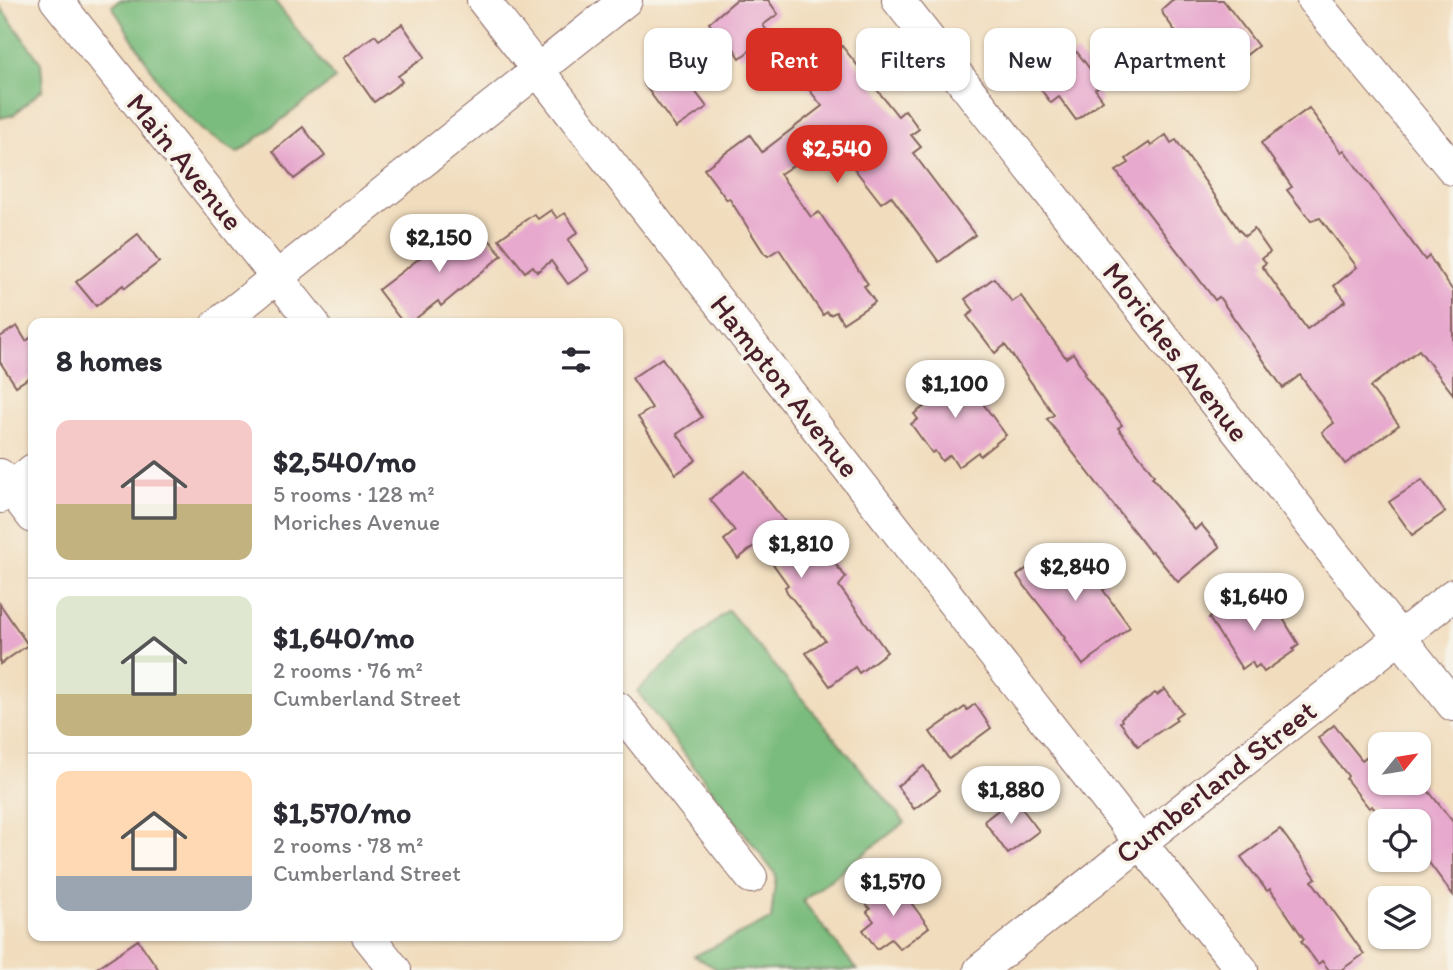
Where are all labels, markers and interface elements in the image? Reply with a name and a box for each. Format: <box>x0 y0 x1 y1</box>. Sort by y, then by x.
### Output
chip: Buy <box>644 28 732 91</box>
chip: Rent <box>746 28 842 91</box>
chip: Filters <box>856 28 970 91</box>
chip: New <box>984 28 1076 91</box>
chip: Apartment <box>1090 28 1250 91</box>
street label: Main Avenue <box>119 86 252 238</box>
pin: $2,540 <box>780 125 894 185</box>
text: $2,540 <box>802 134 872 162</box>
pin: $2,150 <box>382 215 496 274</box>
text: $2,150 <box>406 223 472 251</box>
street label: Moriches Avenue <box>1095 254 1258 449</box>
street label: Hampton Avenue <box>702 287 868 485</box>
icon: filters <box>557 341 595 379</box>
text: 8 homes <box>56 342 163 379</box>
pin: $1,100 <box>898 360 1012 420</box>
text: $1,100 <box>922 369 988 397</box>
text: $2,540/mo <box>273 443 416 480</box>
icon: home <box>112 448 196 532</box>
text: 5 rooms · 128 m² <box>273 480 435 508</box>
text: Moriches Avenue <box>273 508 440 536</box>
pin: $1,810 <box>744 520 858 580</box>
text: $1,810 <box>768 529 834 557</box>
pin: $2,840 <box>1018 544 1132 603</box>
text: $2,840 <box>1040 552 1110 580</box>
pin: $1,640 <box>1197 574 1311 633</box>
text: $1,640 <box>1220 582 1288 610</box>
text: $1,640/mo <box>273 619 415 656</box>
icon: home <box>112 624 196 708</box>
text: 2 rooms · 76 m² <box>273 656 423 684</box>
text: Cumberland Street <box>273 684 461 712</box>
street label: Cumberland Street <box>1108 692 1324 872</box>
north arrow <box>1368 732 1432 794</box>
map controls <box>1368 732 1431 949</box>
pin: $1,880 <box>954 766 1068 826</box>
text: $1,880 <box>977 775 1045 803</box>
text: $1,570/mo <box>273 794 411 831</box>
icon: home <box>112 799 196 883</box>
button: locate <box>1368 809 1431 872</box>
text: 2 rooms · 78 m² <box>273 831 423 859</box>
pin: $1,570 <box>836 858 950 918</box>
text: Cumberland Street <box>273 859 461 887</box>
text: $1,570 <box>860 867 926 895</box>
button: layers <box>1368 886 1431 949</box>

